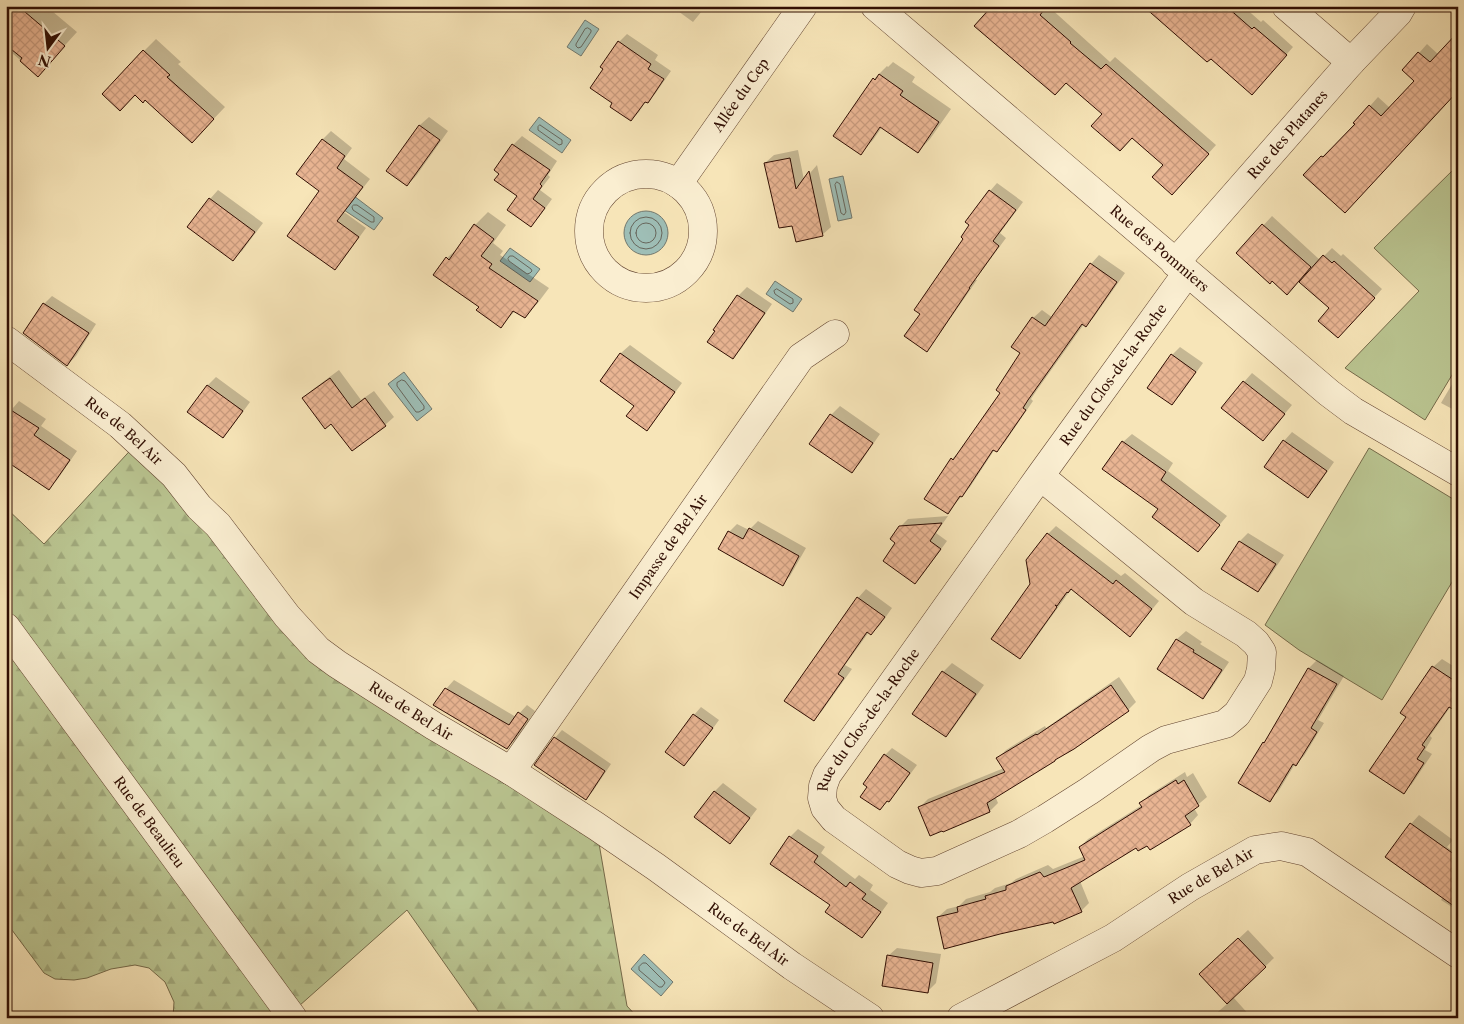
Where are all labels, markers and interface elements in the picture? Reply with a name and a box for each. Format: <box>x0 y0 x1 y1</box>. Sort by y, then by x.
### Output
north arrow <box>22 22 72 72</box>
text: N <box>36 50 53 71</box>
street label: Allée du Cep <box>708 54 773 136</box>
street label: Rue des Platanes <box>1244 86 1331 183</box>
street label: Rue des Pommiers <box>1106 201 1213 296</box>
street label: Rue du Clos-de-la-Roche <box>1056 300 1171 449</box>
street label: Rue de Bel Air <box>82 393 166 469</box>
street label: Impasse de Bel Air <box>625 491 711 602</box>
street label: Rue du Clos-de-la-Roche <box>814 645 924 792</box>
street label: Rue de Bel Air <box>366 678 456 744</box>
street label: Rue de Beaulieu <box>110 773 189 872</box>
street label: Rue de Bel Air <box>1165 844 1257 908</box>
street label: Rue de Bel Air <box>704 899 793 970</box>

